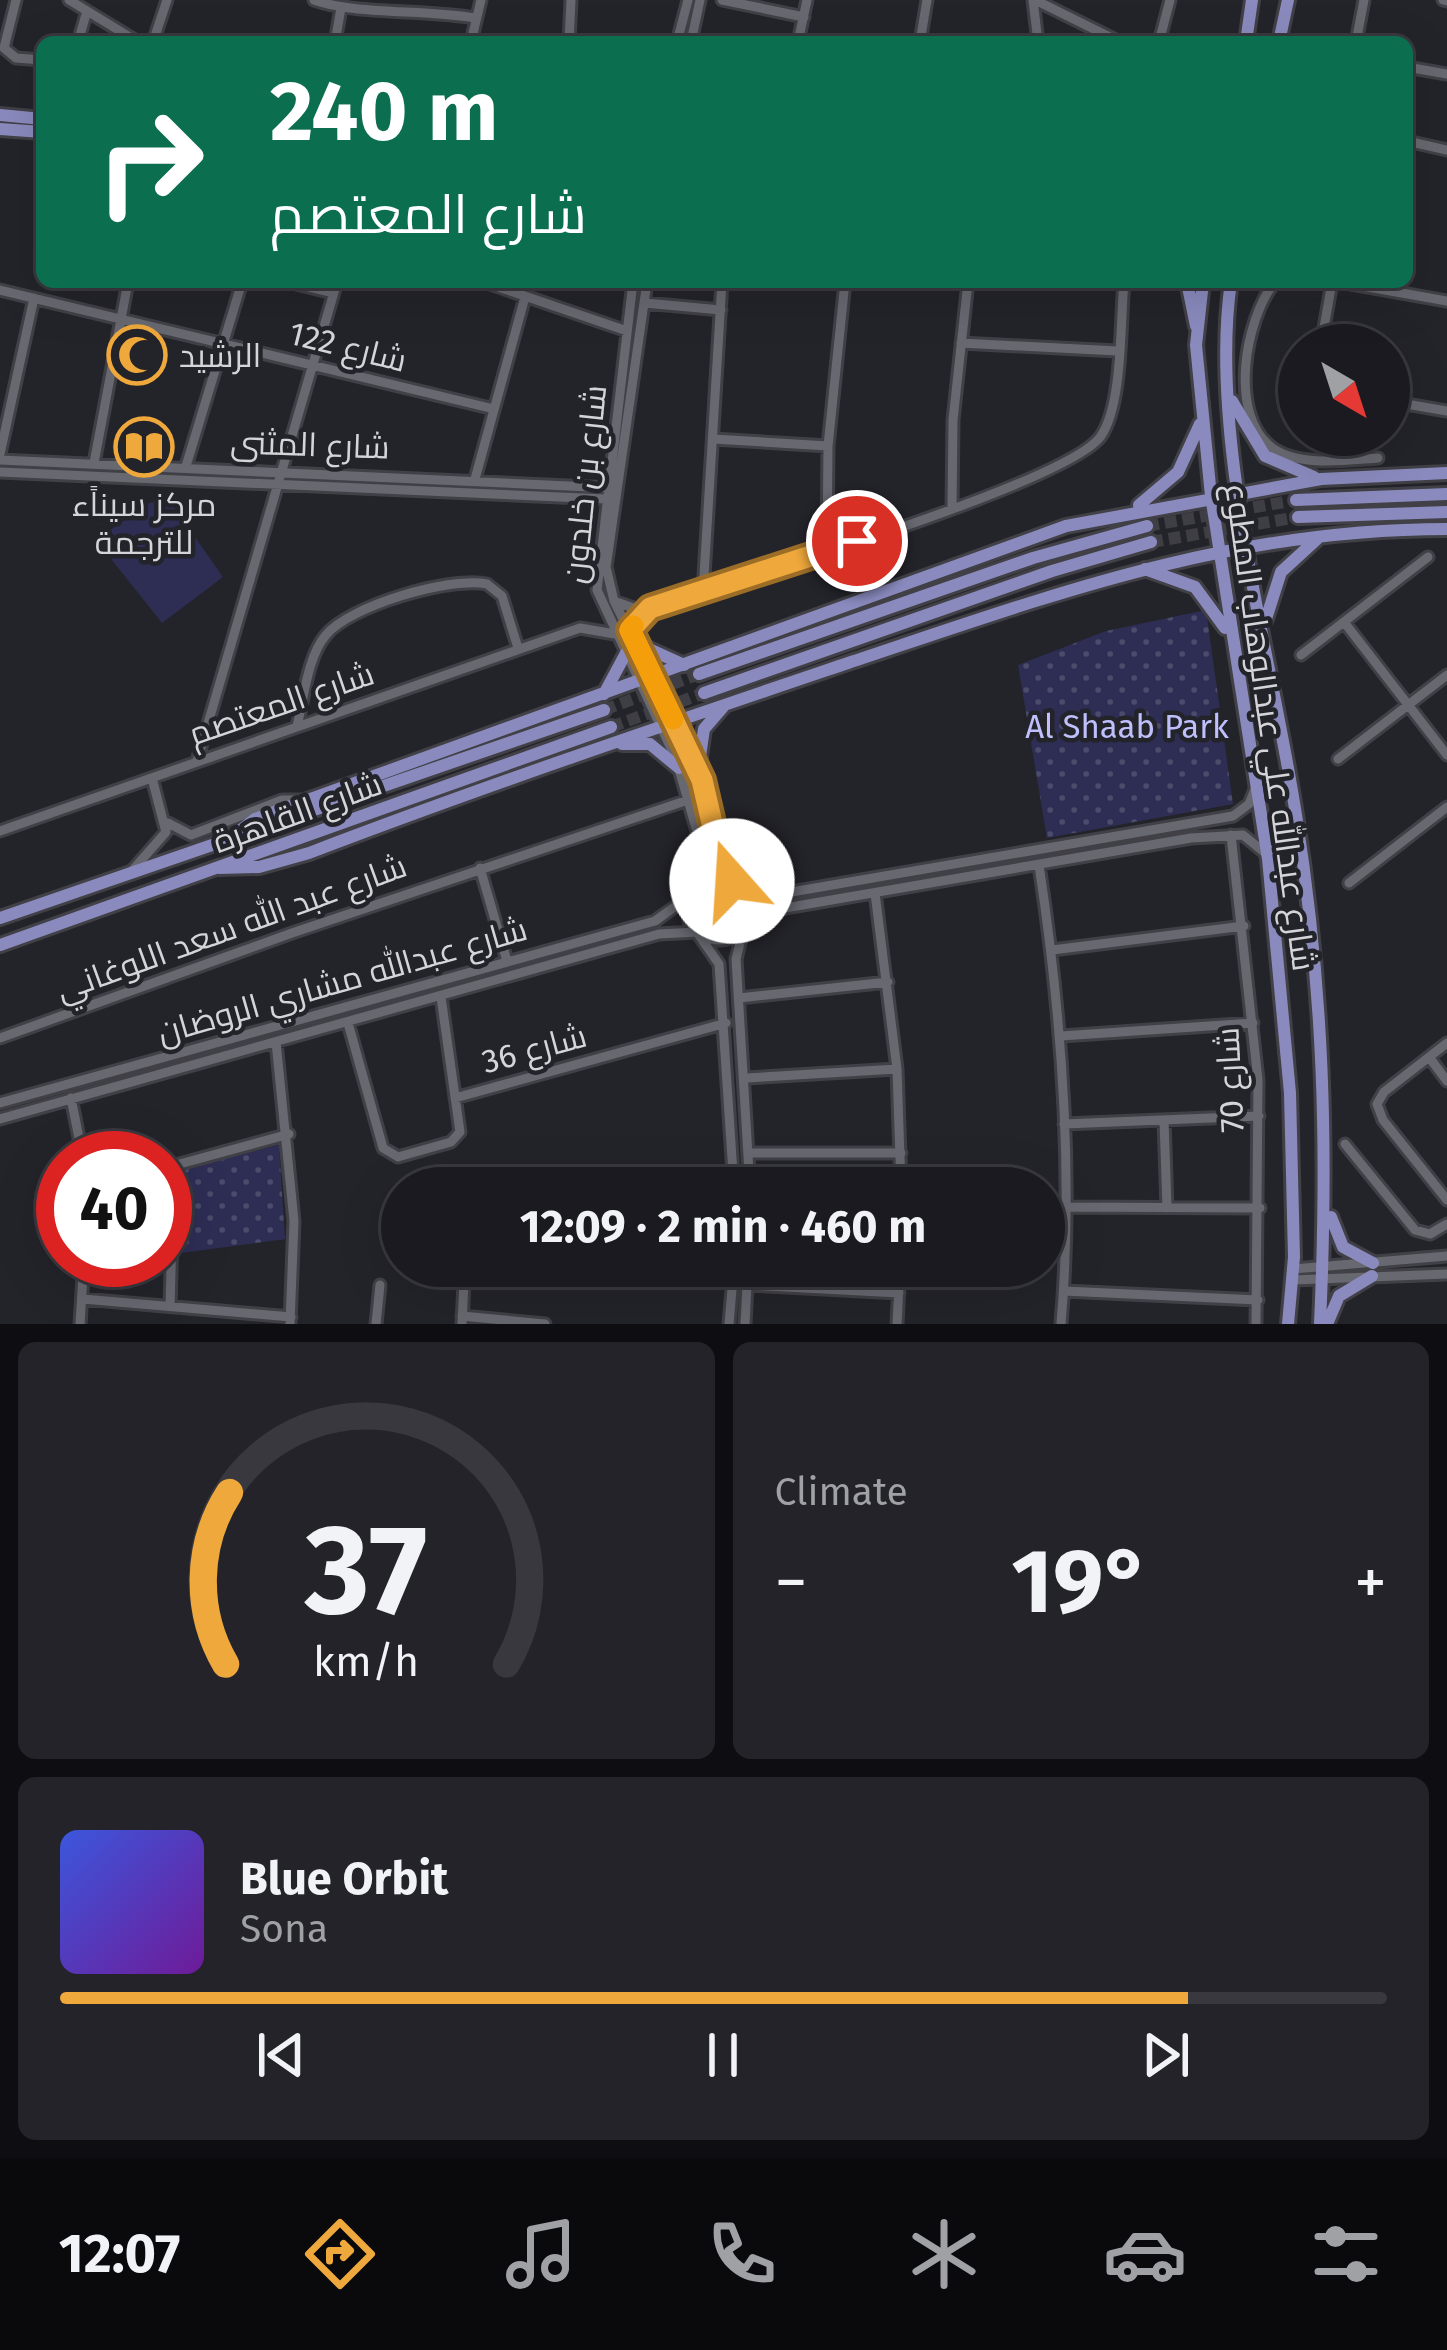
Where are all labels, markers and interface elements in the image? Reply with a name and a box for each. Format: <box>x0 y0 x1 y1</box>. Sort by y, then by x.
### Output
text: 240 m <box>270 61 498 162</box>
icon: right <box>72 84 228 240</box>
text: شارع المعتصم <box>270 183 587 247</box>
street label: شارع 122 <box>284 313 411 383</box>
mosque icon: الرشيد <box>106 324 168 386</box>
north arrow <box>1278 324 1410 456</box>
map controls <box>1278 324 1410 456</box>
place label: الرشيد <box>179 336 262 376</box>
street label: شارع بن خلدون <box>555 383 617 586</box>
library icon: مركز سيناًء للترجمة <box>113 416 175 478</box>
street label: شارع المثنى <box>230 422 390 470</box>
street label: شارع عبدالله علي عبدالوهاب المطوع <box>1211 481 1326 974</box>
place label: مركز سيناًء للترجمة <box>72 485 216 563</box>
pin <box>806 490 908 592</box>
icon: arrive <box>824 508 890 574</box>
street label: شارع المعتصم <box>183 654 380 756</box>
park label: Al Shaab Park <box>1025 707 1229 747</box>
street label: شارع القاهرة <box>207 764 388 864</box>
position arrow <box>669 818 795 944</box>
street label: شارع عبد الله سعد اللوغاني <box>50 844 414 1015</box>
street label: شارع عبدالله مشاري الروضان <box>152 907 533 1058</box>
street label: شارع 36 <box>478 1016 592 1084</box>
street label: شارع 70 <box>1207 1026 1255 1134</box>
speed limit sign: 40 <box>36 1131 192 1287</box>
text: 12:09 · 2 min · 460 m <box>520 1200 926 1254</box>
text: Climate <box>775 1469 908 1515</box>
text: 37 <box>304 1496 428 1646</box>
text: 19° <box>1011 1528 1150 1636</box>
text: − <box>775 1543 808 1622</box>
text: + <box>1354 1543 1387 1622</box>
text: km/h <box>313 1635 419 1686</box>
text: Blue Orbit <box>240 1852 448 1906</box>
text: Sona <box>240 1906 328 1952</box>
icon: previous <box>248 2022 314 2088</box>
icon: pause <box>690 2022 756 2088</box>
icon: next <box>1133 2022 1199 2088</box>
icon: directions <box>298 2212 382 2296</box>
icon: music <box>499 2212 583 2296</box>
icon: phone <box>700 2212 784 2296</box>
icon: climate <box>902 2212 986 2296</box>
icon: car <box>1103 2212 1187 2296</box>
icon: filters <box>1304 2212 1388 2296</box>
text: 12:07 <box>59 2222 180 2286</box>

